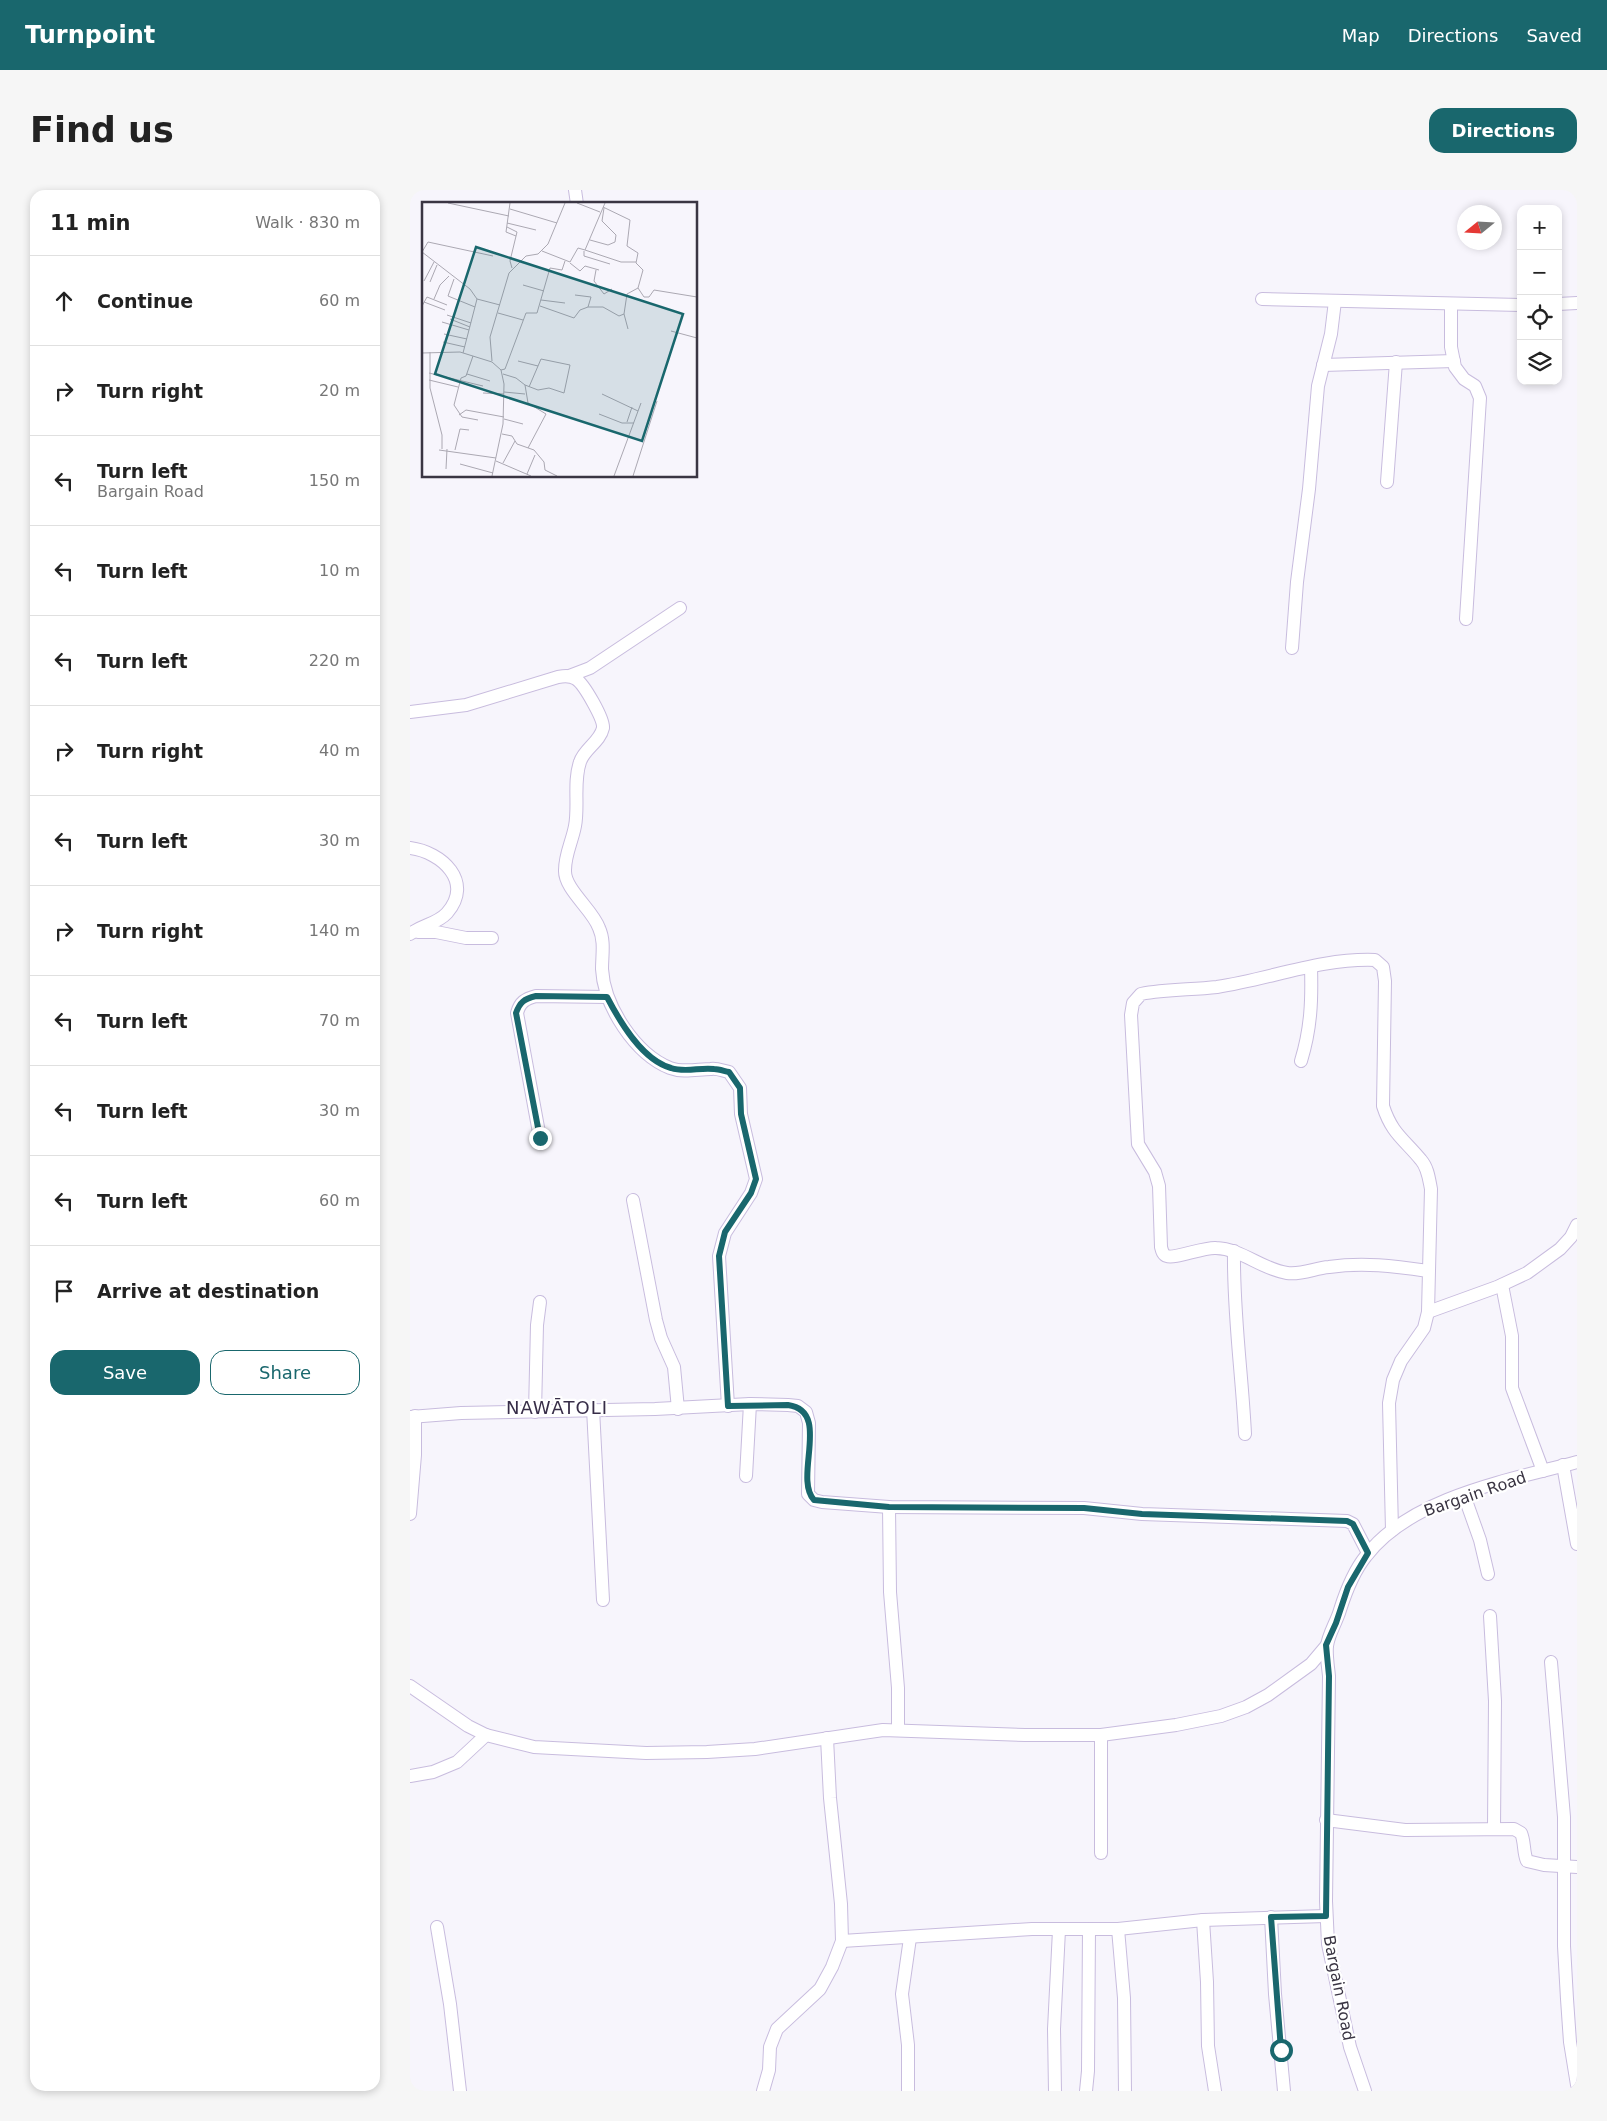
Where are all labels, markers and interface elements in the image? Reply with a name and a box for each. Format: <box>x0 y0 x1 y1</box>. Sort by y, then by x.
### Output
text: Turnpoint <box>25 21 155 49</box>
text: Map <box>1342 25 1380 46</box>
text: Directions <box>1408 25 1498 46</box>
text: Saved <box>1526 25 1582 46</box>
button: Directions <box>1429 108 1577 153</box>
text: Find us <box>30 110 174 150</box>
inset map <box>422 202 698 478</box>
north arrow <box>1457 205 1502 250</box>
map controls <box>1517 205 1562 385</box>
button: + <box>1517 205 1562 250</box>
text: 11 min <box>50 211 131 235</box>
text: Walk · 830 m <box>255 213 360 232</box>
button: − <box>1517 250 1562 295</box>
icon: ahead <box>50 287 78 315</box>
text: Continue <box>97 290 193 312</box>
text: 60 m <box>319 291 360 310</box>
button: locate <box>1517 295 1562 340</box>
button: layers <box>1517 340 1562 385</box>
icon: right <box>50 377 78 405</box>
text: Turn right <box>97 380 203 402</box>
text: 20 m <box>319 381 360 400</box>
text: Turn left <box>97 460 188 482</box>
icon: left <box>50 467 78 495</box>
text: 150 m <box>309 471 360 490</box>
text: Bargain Road <box>97 482 204 501</box>
icon: left <box>50 557 78 585</box>
text: Turn left <box>97 560 188 582</box>
text: 10 m <box>319 561 360 580</box>
icon: left <box>50 647 78 675</box>
text: Turn left <box>97 650 188 672</box>
text: 220 m <box>309 651 360 670</box>
icon: right <box>50 737 78 765</box>
text: Turn right <box>97 740 203 762</box>
text: 40 m <box>319 741 360 760</box>
icon: left <box>50 827 78 855</box>
text: Turn left <box>97 830 188 852</box>
text: 30 m <box>319 831 360 850</box>
icon: right <box>50 917 78 945</box>
text: Turn right <box>97 920 203 942</box>
text: 140 m <box>309 921 360 940</box>
icon: left <box>50 1007 78 1035</box>
text: Turn left <box>97 1010 188 1032</box>
text: 70 m <box>319 1011 360 1030</box>
icon: left <box>50 1097 78 1125</box>
text: Turn left <box>97 1100 188 1122</box>
text: 30 m <box>319 1101 360 1120</box>
route end <box>529 1127 552 1150</box>
icon: left <box>50 1187 78 1215</box>
text: Turn left <box>97 1190 188 1212</box>
text: 60 m <box>319 1191 360 1210</box>
icon: arrive <box>50 1277 78 1305</box>
text: Arrive at destination <box>97 1280 319 1302</box>
button: Save <box>50 1350 200 1395</box>
button: Share <box>210 1350 360 1395</box>
district label: NAWĀTOLI <box>506 1397 608 1418</box>
street label: Bargain Road <box>1421 1468 1529 1520</box>
street label: Bargain Road <box>1319 1934 1359 2042</box>
route start <box>1270 2039 1293 2062</box>

